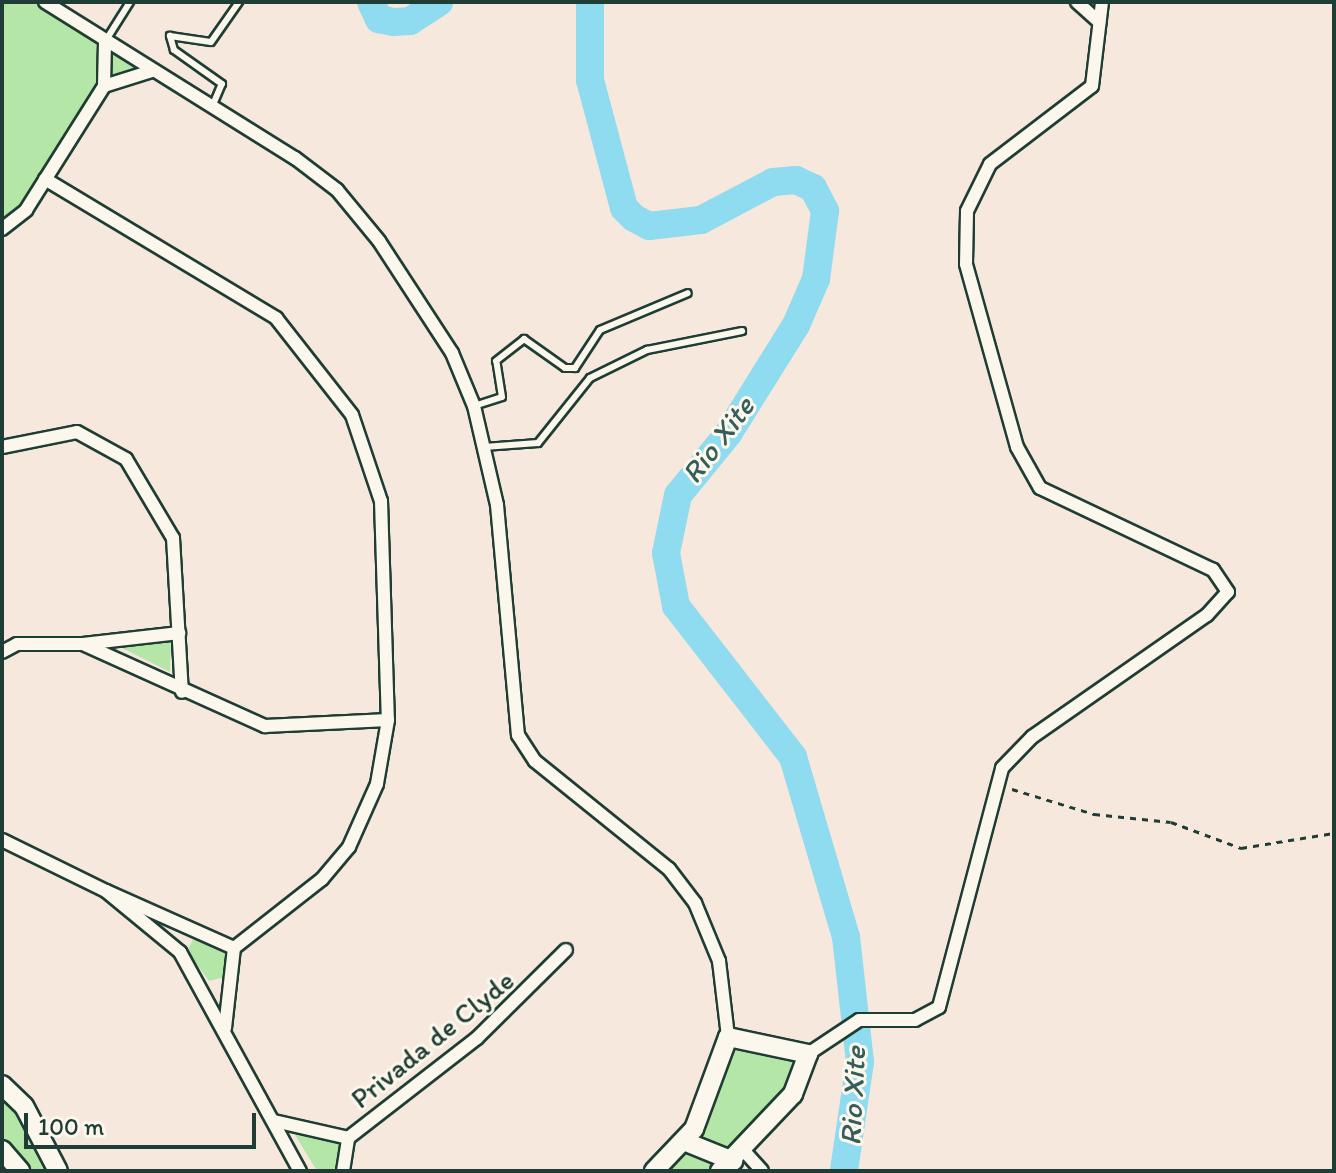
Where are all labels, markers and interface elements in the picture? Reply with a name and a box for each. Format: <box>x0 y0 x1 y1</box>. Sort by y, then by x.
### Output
water label: Rio Xite <box>673 389 763 491</box>
street label: Privada de Clyde <box>344 963 520 1115</box>
water label: Rio Xite <box>832 1045 874 1147</box>
scale bar <box>28 1097 260 1147</box>
text: 100 m <box>38 1112 104 1141</box>

